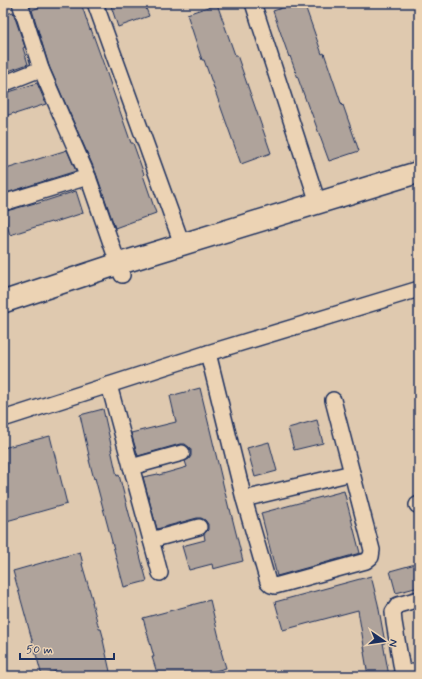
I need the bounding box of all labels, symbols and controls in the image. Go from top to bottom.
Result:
north arrow [364,621,404,661]
scale bar [20,635,114,661]
text: N [385,638,400,648]
text: 50 m [26,642,53,658]

